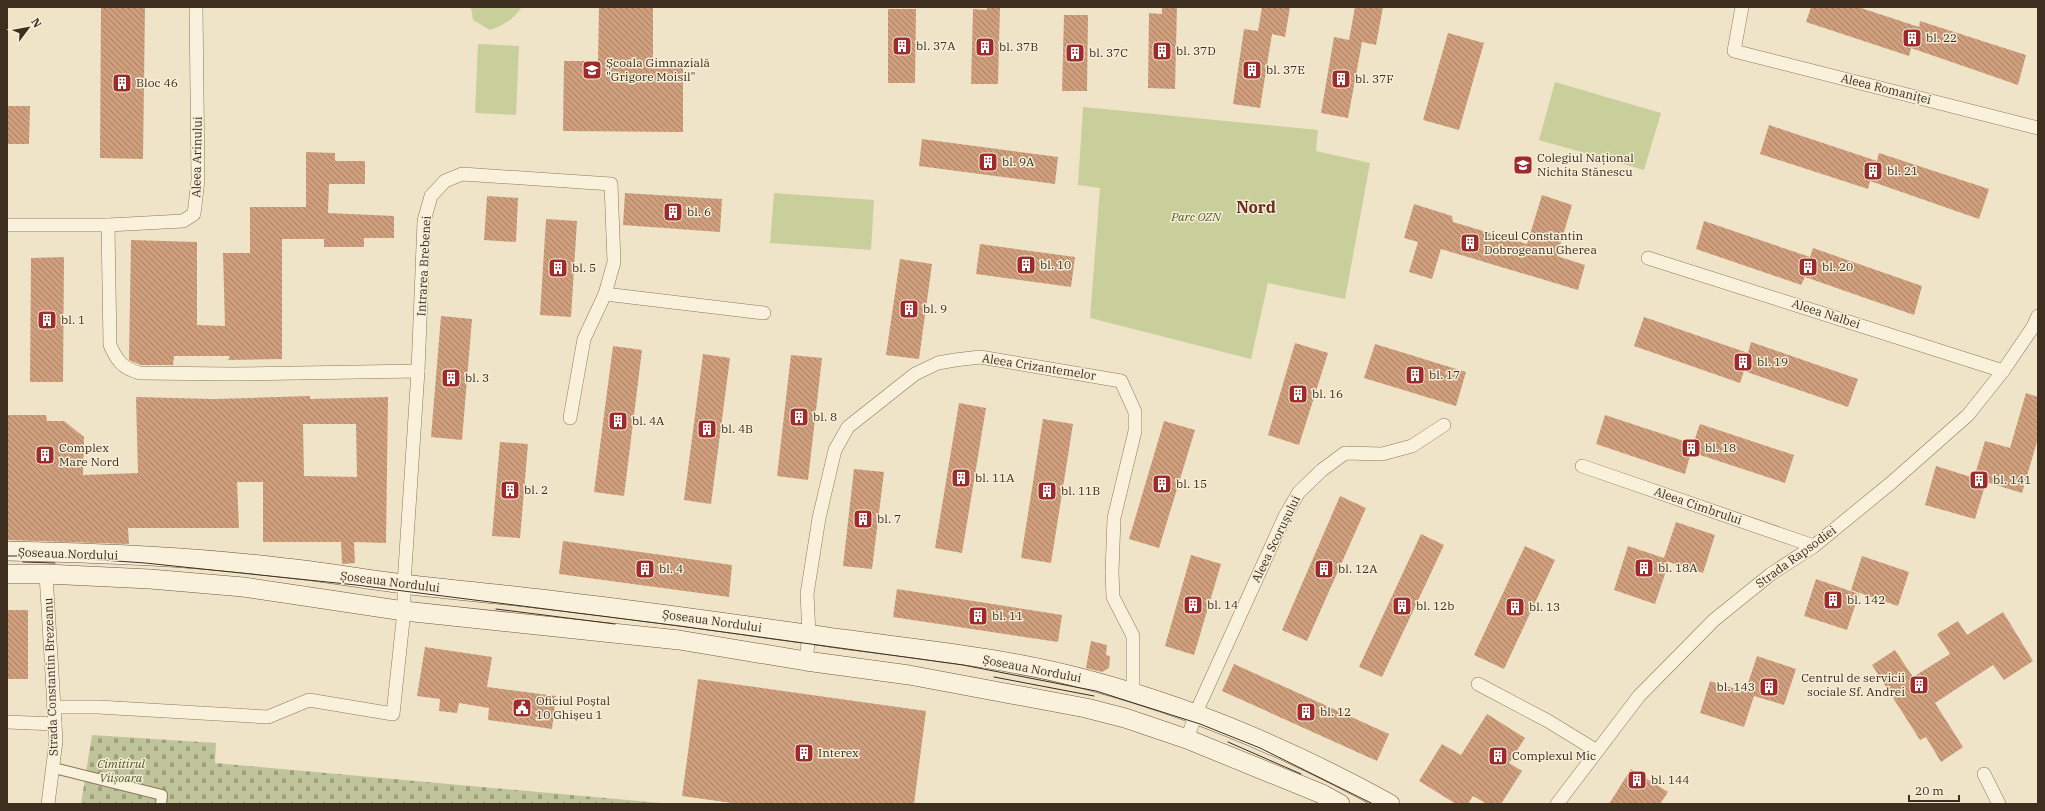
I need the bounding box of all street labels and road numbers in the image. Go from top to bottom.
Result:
street label: Aleea Romaniței [1839,70,1933,108]
street label: Aleea Arinului [188,116,205,198]
street label: Intrarea Brebenei [413,215,434,317]
street label: Aleea Nalbei [1790,295,1862,332]
street label: Aleea Crizantemelor [981,350,1098,383]
street label: Aleea Cimbrului [1652,483,1744,528]
street label: Aleea Scorușului [1248,493,1303,585]
street label: Strada Rapsodiei [1753,522,1839,591]
street label: Șoseaua Nordului [18,544,119,563]
street label: Șoseaua Nordului [339,568,441,595]
street label: Strada Constantin Brezeanu [40,597,61,756]
street label: Șoseaua Nordului [661,606,763,635]
street label: Șoseaua Nordului [981,652,1083,685]

